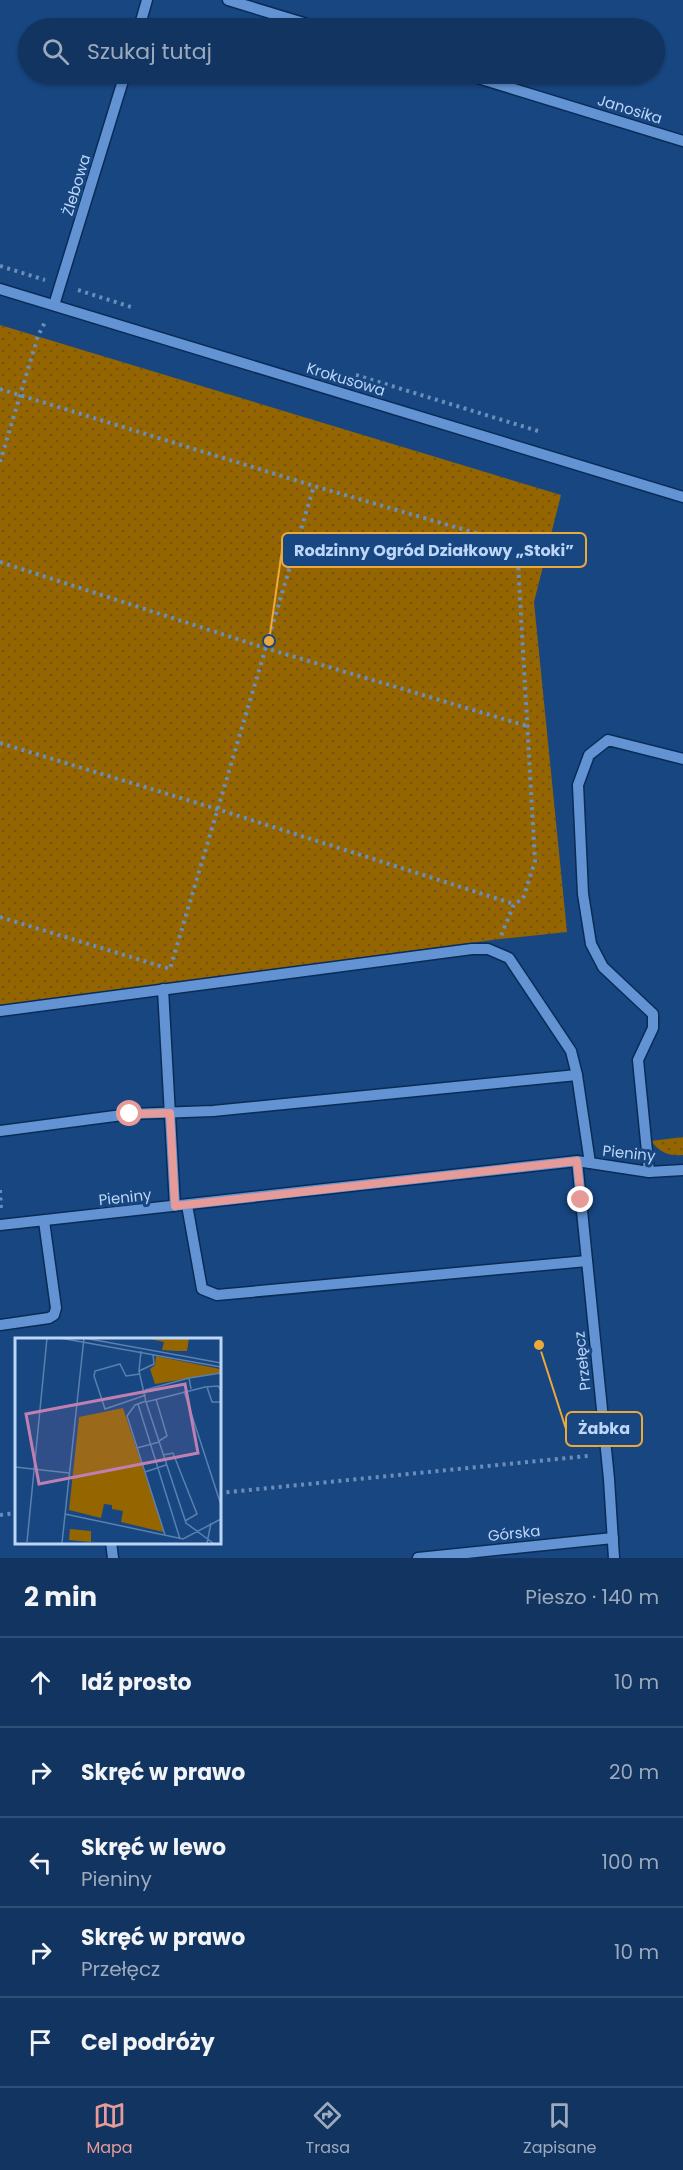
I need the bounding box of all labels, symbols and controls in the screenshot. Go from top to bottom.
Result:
search box [18,18,665,84]
icon: search [39,35,72,68]
text: Szukaj tutaj [87,36,212,67]
street label: Janosika [595,89,665,129]
street label: Żlebowa [57,152,95,218]
street label: Krokusowa [304,357,388,401]
callout: Rodzinny Ogród Działkowy „Stoki” [282,533,586,567]
text: Rodzinny Ogród Działkowy „Stoki” [294,539,574,562]
route start [116,1100,142,1126]
street label: Pieniny [602,1140,657,1166]
street label: Pieniny [98,1184,153,1210]
route end [567,1186,593,1212]
street label: Przełęcz [568,1330,596,1392]
inset map [15,1338,220,1543]
callout: Żabka [566,1412,642,1446]
text: Żabka [578,1417,630,1440]
street label: Górska [487,1520,541,1546]
text: 2 min [24,1579,97,1615]
text: Pieszo · 140 m [525,1583,659,1611]
icon: ahead [24,1666,57,1699]
text: Idź prosto [81,1667,192,1698]
text: 10 m [614,1668,659,1696]
icon: right [24,1756,57,1789]
text: Skręć w prawo [81,1757,245,1788]
text: 20 m [609,1758,659,1786]
text: Skręć w lewo [81,1832,226,1863]
icon: left [24,1846,57,1879]
text: 100 m [602,1848,659,1876]
text: Pieniny [81,1865,152,1893]
text: Skręć w prawo [81,1922,245,1953]
icon: right [24,1936,57,1969]
text: 10 m [614,1938,659,1966]
text: Przełęcz [81,1955,160,1983]
icon: arrive [24,2026,57,2059]
text: Cel podróży [81,2027,215,2058]
tab: Mapa [86,2099,133,2160]
tab: Trasa [306,2099,350,2160]
tab: Zapisane [523,2099,597,2160]

